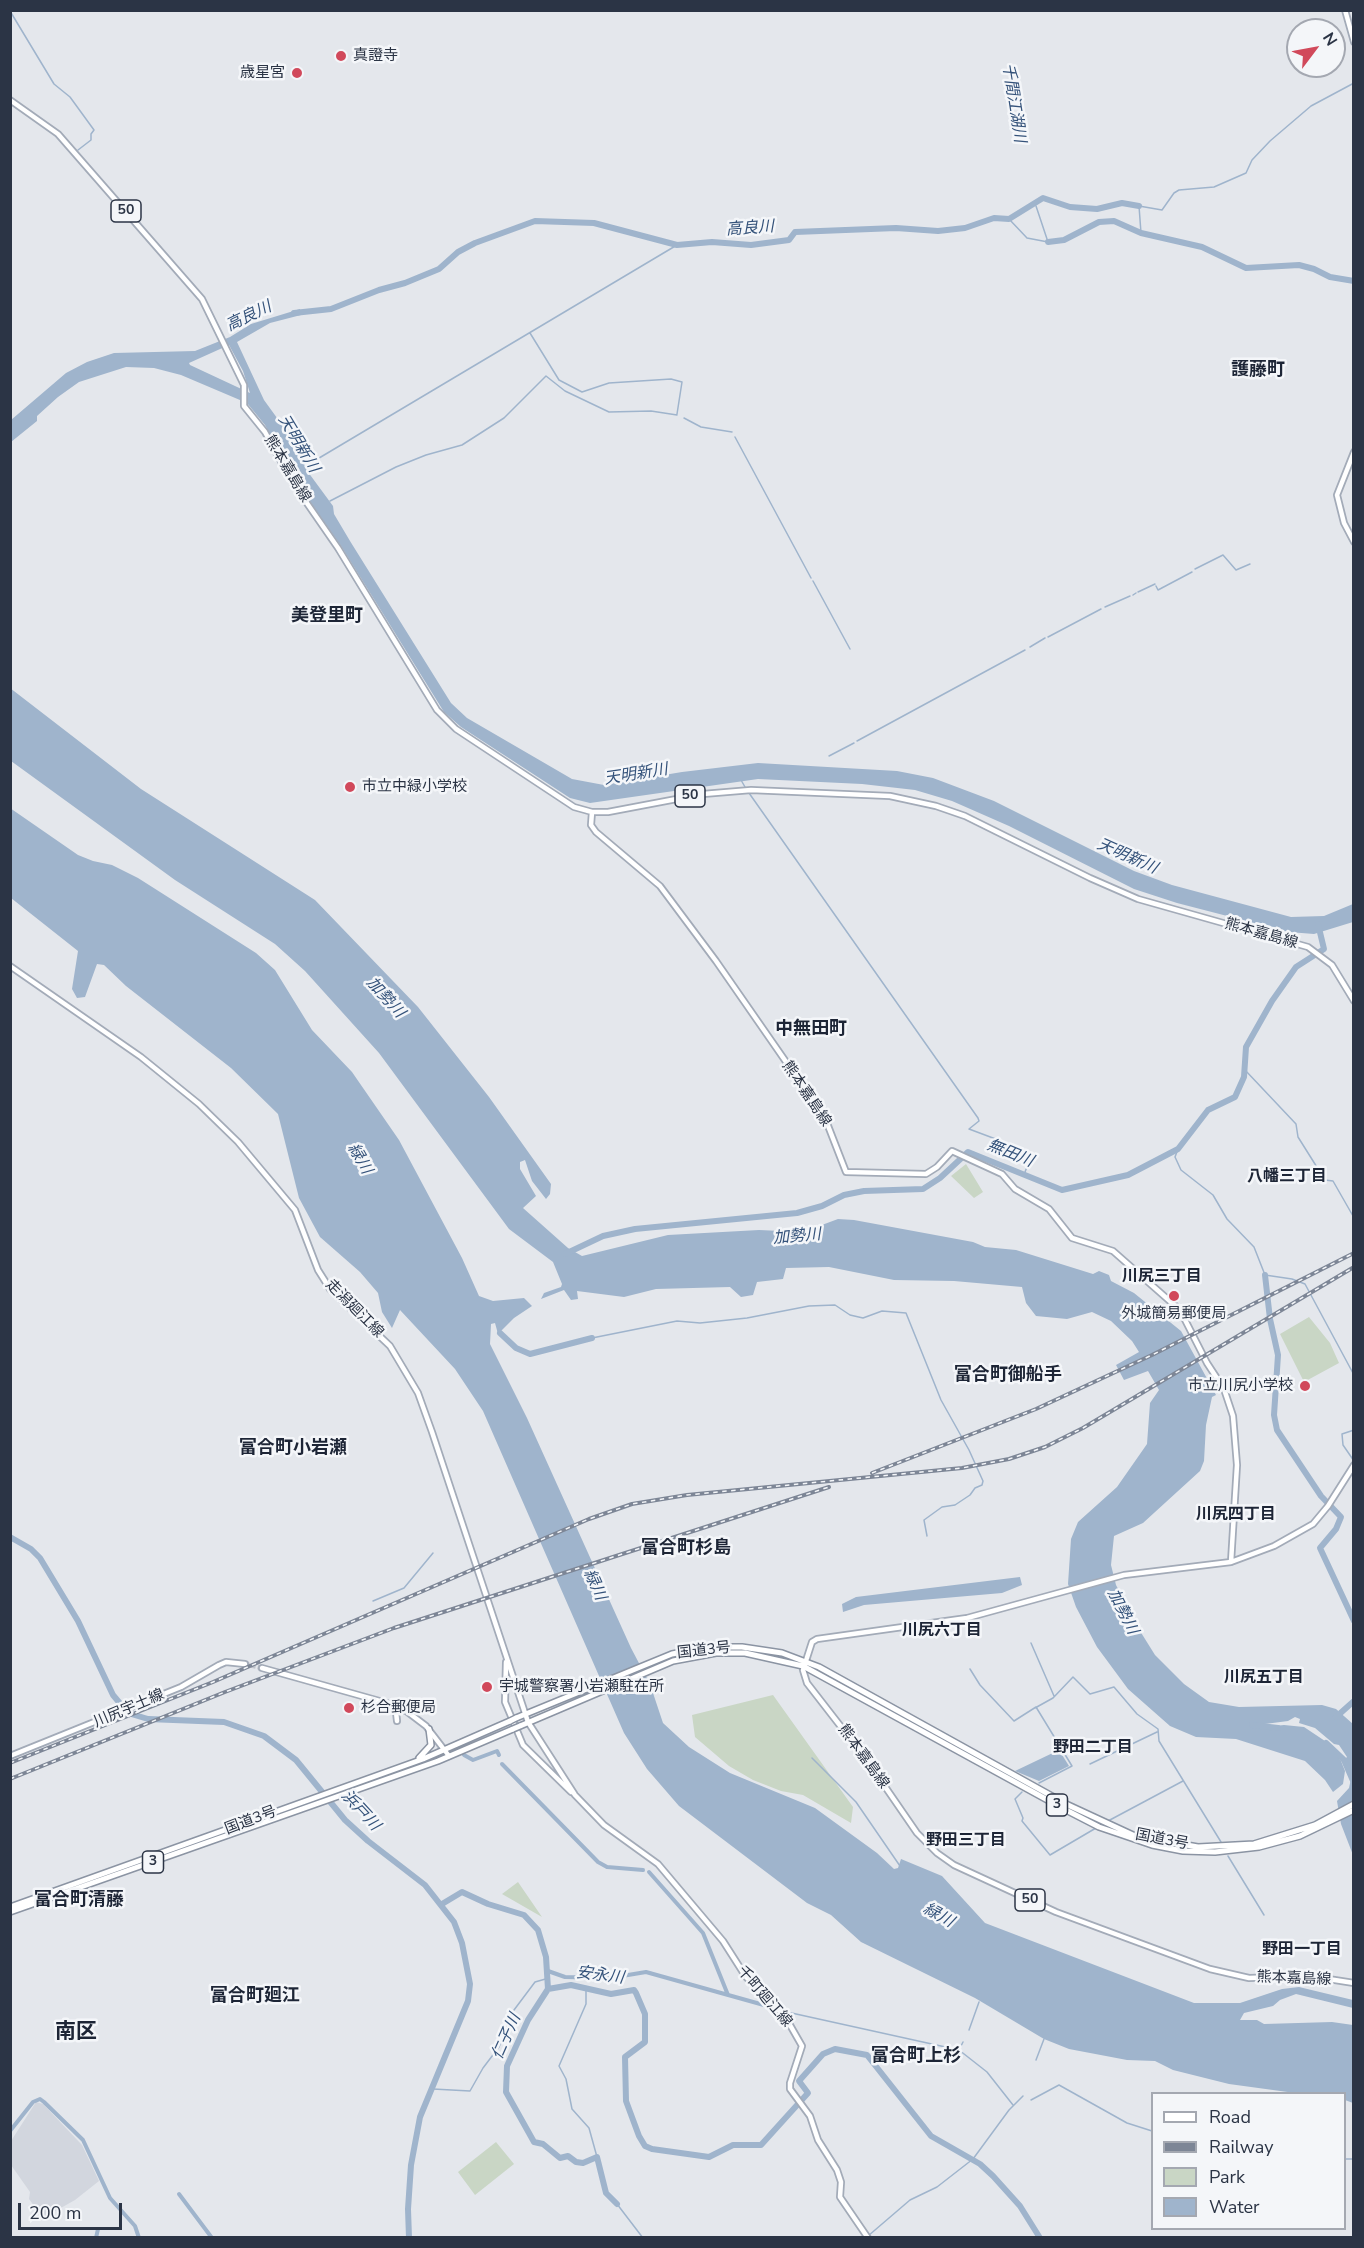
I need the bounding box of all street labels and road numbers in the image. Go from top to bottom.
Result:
road number: 50 [111,200,141,222]
street label: 熊本嘉島線 [260,432,314,506]
road number: 50 [675,785,705,807]
street label: 熊本嘉島線 [1222,915,1300,953]
street label: 熊本嘉島線 [778,1058,834,1130]
street label: 走潟廻江線 [321,1276,387,1342]
street label: 国道3号 [676,1639,732,1663]
street label: 川尻宇土線 [91,1686,167,1732]
street label: 熊本嘉島線 [834,1721,892,1793]
road number: 3 [1046,1794,1068,1816]
street label: 国道3号 [223,1803,279,1839]
street label: 国道3号 [1134,1826,1190,1854]
road number: 3 [142,1851,164,1873]
road number: 50 [1015,1889,1045,1911]
street label: 千町廻江線 [733,1963,795,2031]
street label: 熊本嘉島線 [1256,1969,1332,1989]

